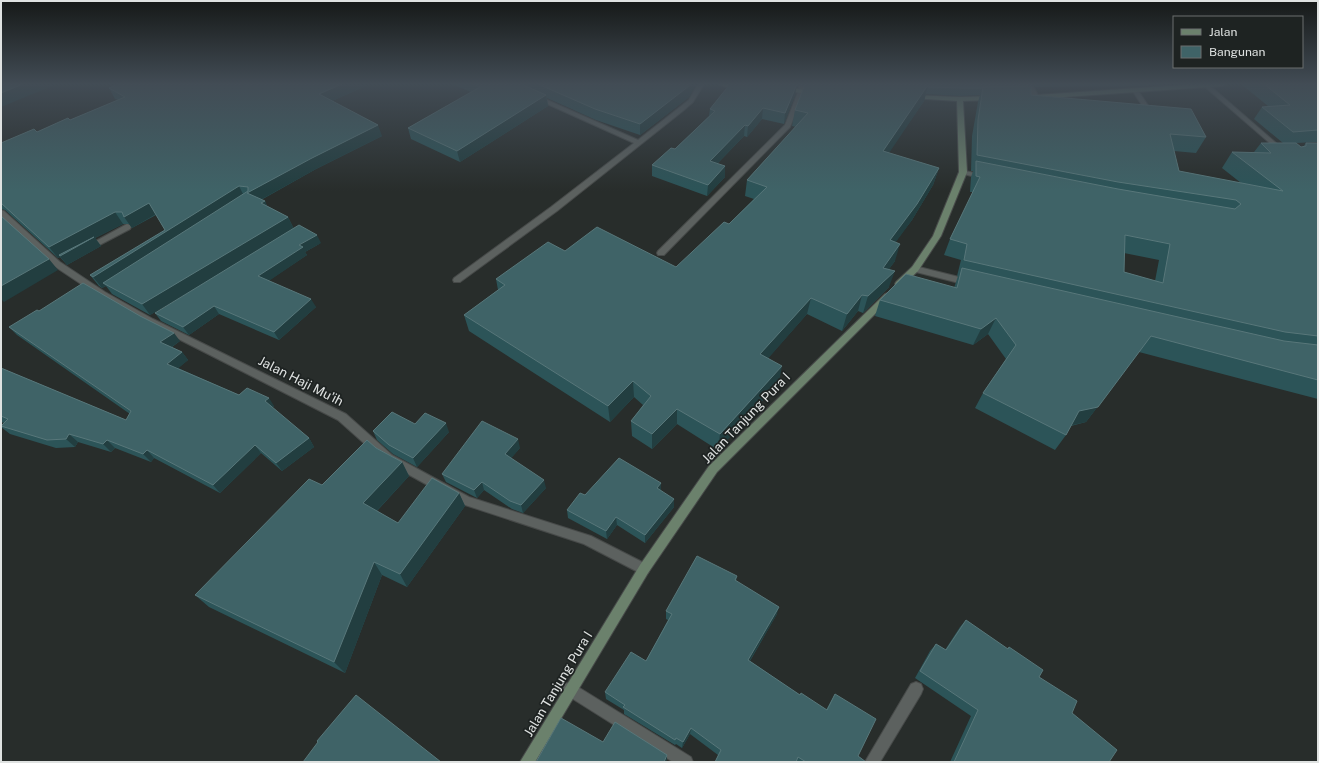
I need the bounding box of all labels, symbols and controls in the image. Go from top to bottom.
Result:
legend [1173,16,1303,68]
text: Jalan [1209,25,1238,39]
text: Bangunan [1209,45,1265,59]
street label: Jalan Haji Mu'ih [256,353,346,409]
street label: Jalan Tanjung Pura I [699,370,793,466]
street label: Jalan Tanjung Pura I [521,629,595,739]

